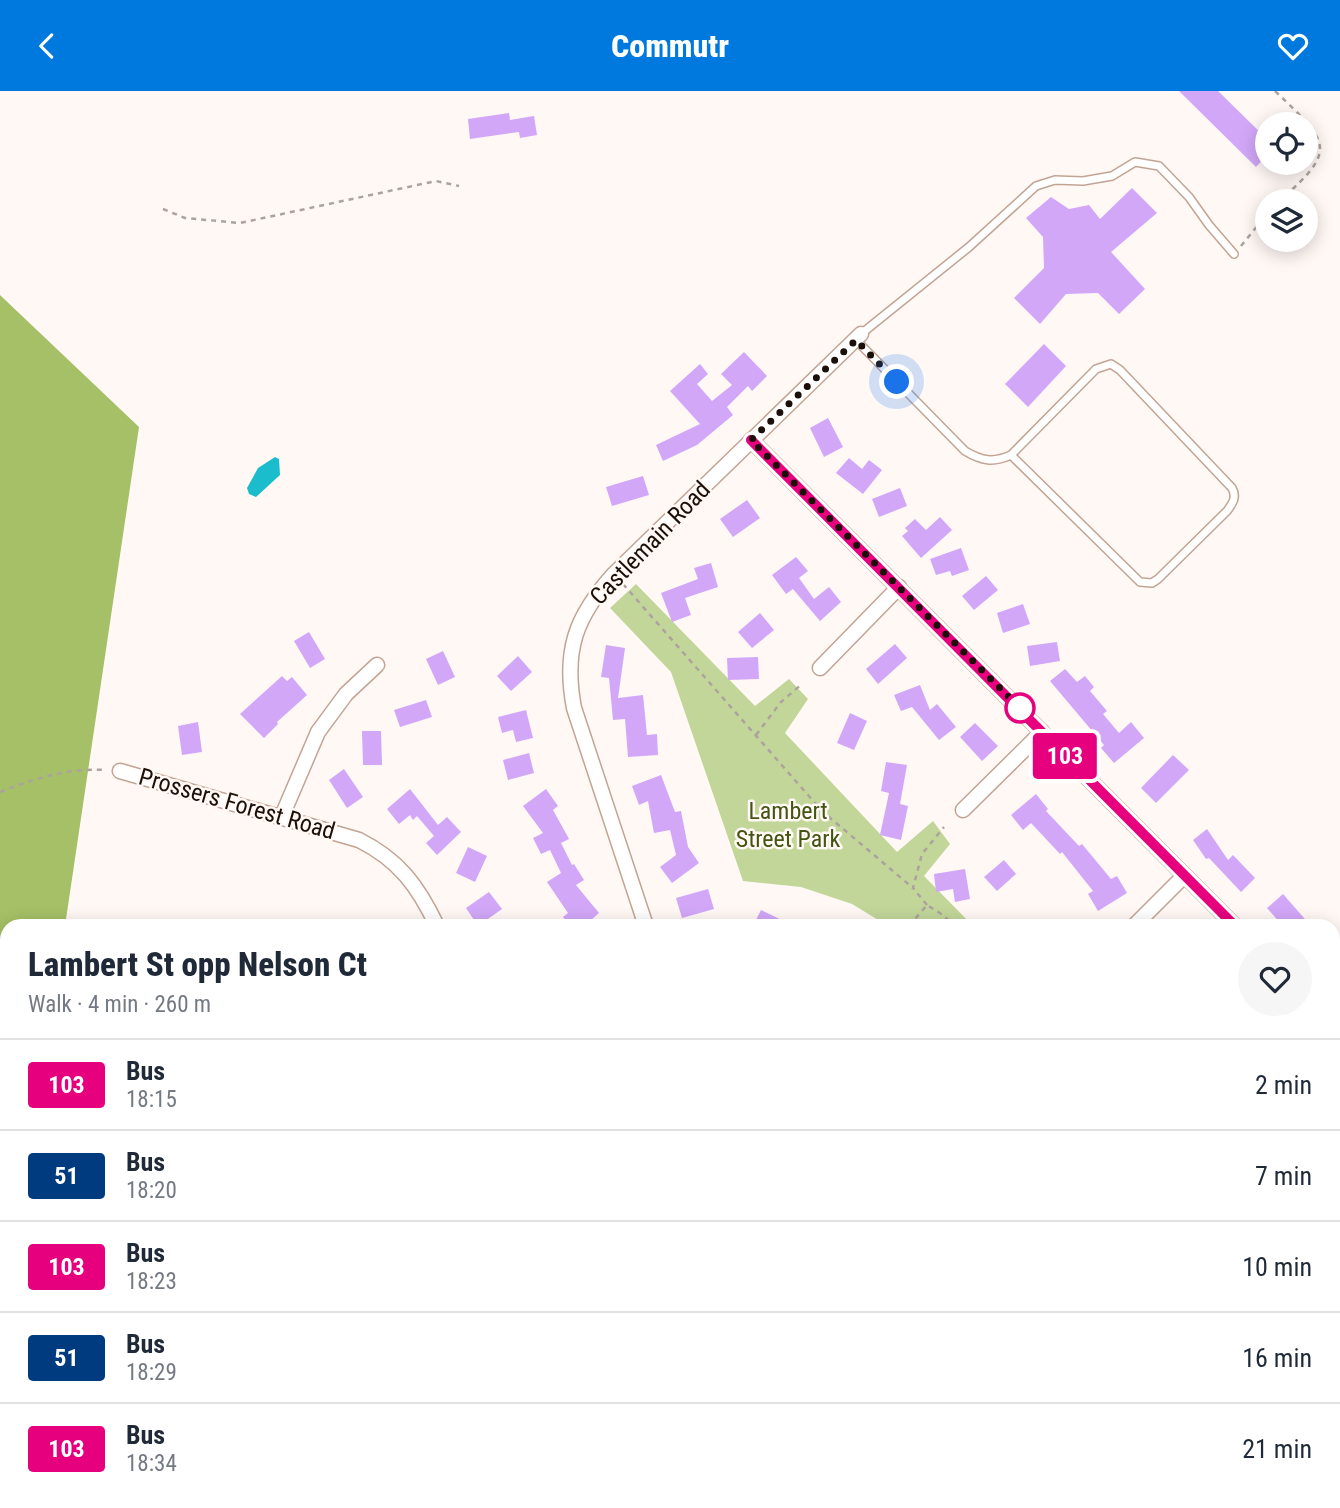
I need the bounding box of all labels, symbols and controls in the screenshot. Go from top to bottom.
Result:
icon: back [28,27,66,65]
text: Commutr [611,27,729,65]
icon: heart [1274,27,1312,65]
map controls [1255,112,1318,252]
button: locate [1255,112,1318,175]
button: layers [1255,189,1318,252]
your location [879,364,914,399]
street label: Castlemain Road [584,476,716,610]
unlabelled marker [1005,693,1035,723]
line badge: 103 [1025,733,1105,779]
text: 103 [1047,742,1083,770]
street label: Prossers Forest Road [136,763,338,845]
park label: Lambert Street Park [736,797,840,853]
button: heart [1238,942,1312,1016]
text: Lambert St opp Nelson Ct [28,945,367,984]
text: Walk · 4 min · 260 m [28,991,211,1018]
text: Bus [126,1056,165,1086]
text: 2 min [1255,1070,1312,1100]
text: 103 [48,1071,85,1099]
text: 18:15 [126,1086,177,1113]
text: Bus [126,1147,165,1177]
text: 7 min [1255,1161,1312,1191]
text: 51 [54,1162,79,1190]
text: 18:20 [126,1177,177,1204]
text: Bus [126,1238,165,1268]
text: 10 min [1242,1252,1312,1282]
text: 103 [48,1253,85,1281]
text: 18:23 [126,1268,177,1295]
text: Bus [126,1329,165,1359]
text: 16 min [1242,1343,1312,1373]
text: 51 [54,1344,79,1372]
text: 18:29 [126,1359,177,1386]
text: Bus [126,1420,165,1450]
text: 21 min [1242,1434,1312,1464]
text: 103 [48,1435,85,1463]
text: 18:34 [126,1450,177,1477]

